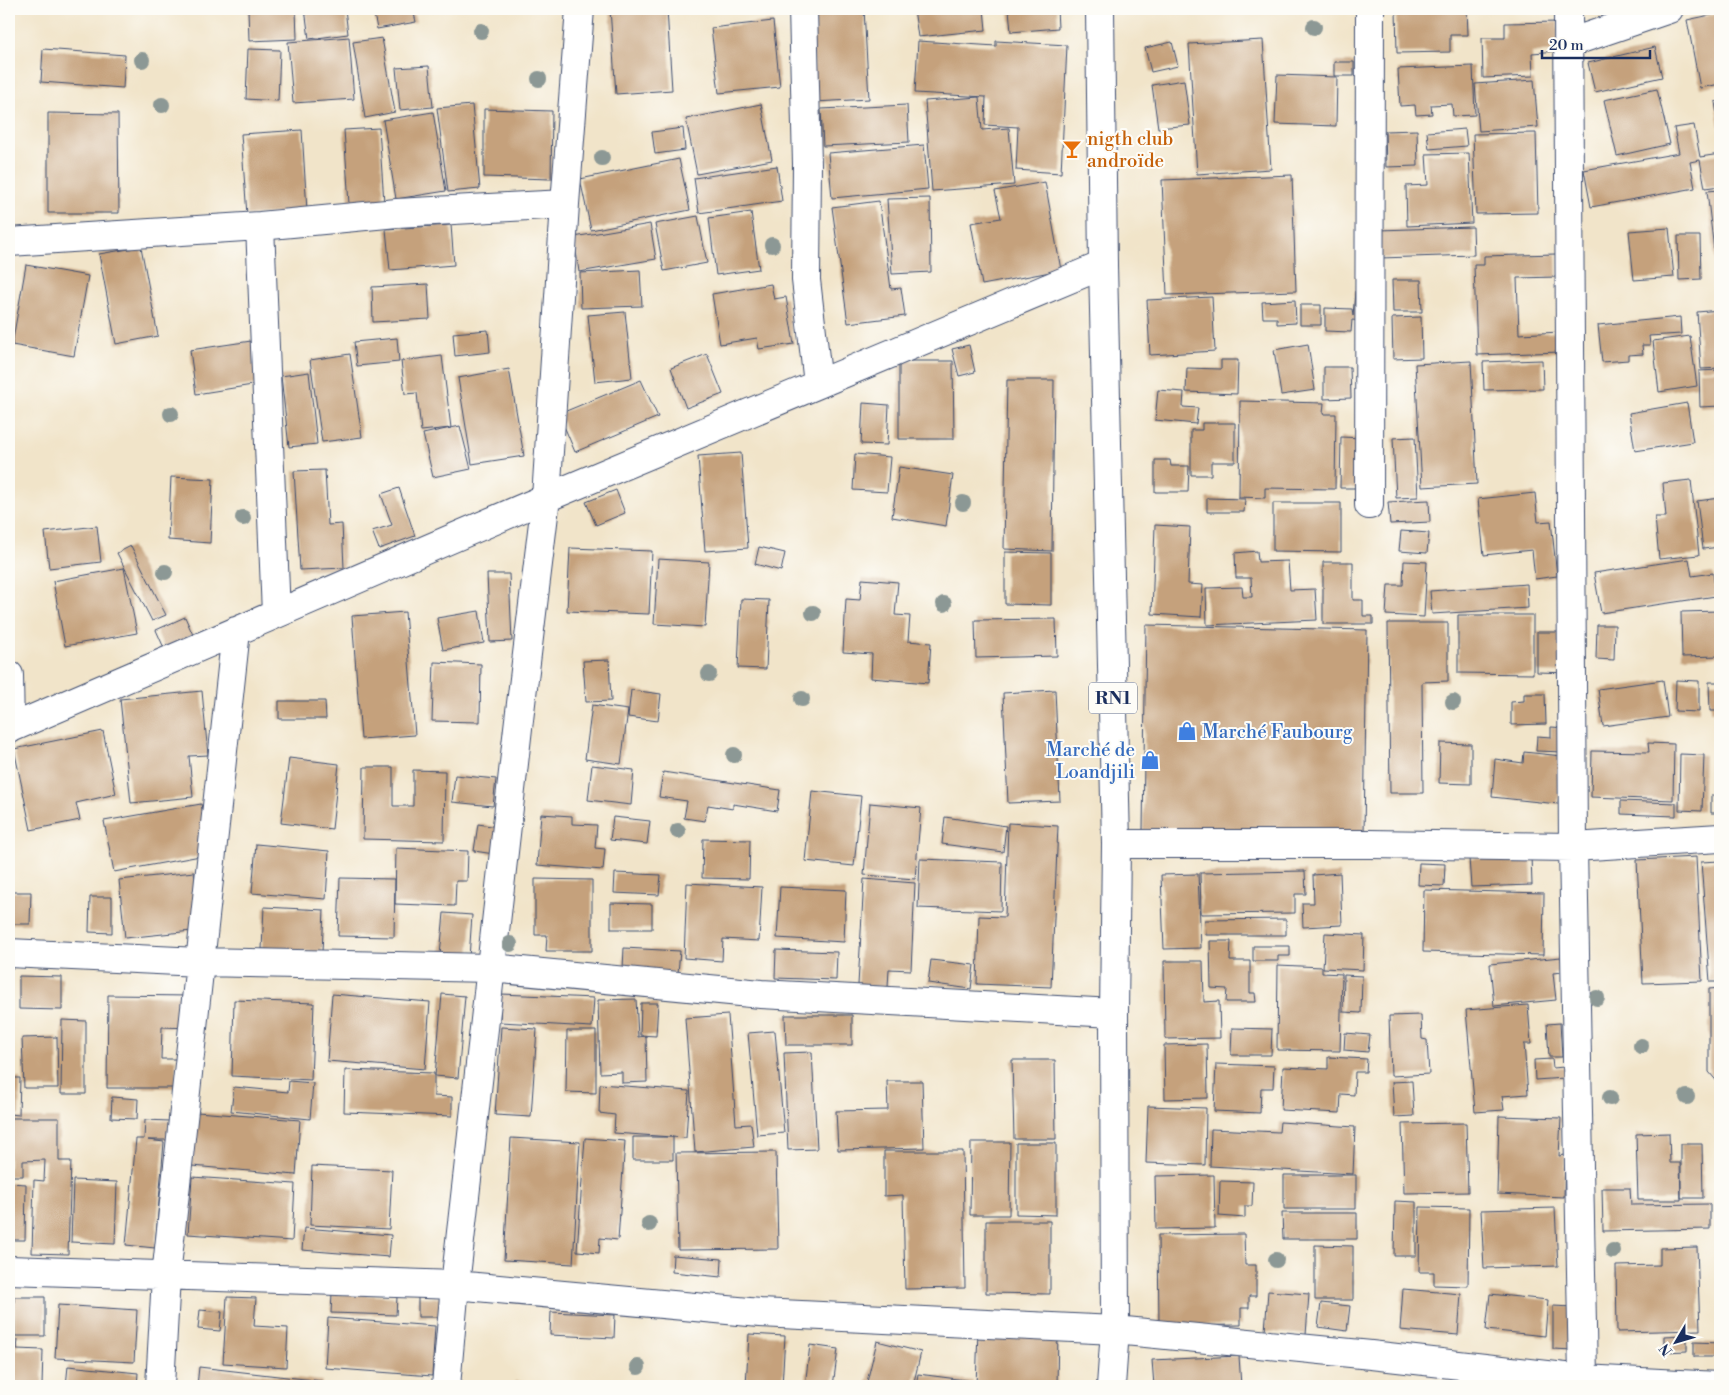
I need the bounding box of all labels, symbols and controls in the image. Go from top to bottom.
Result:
scale bar [1542,28,1649,60]
text: 20 m [1549,36,1584,55]
place label: nigth club androïde [1087,127,1173,173]
bar icon: nigth club androïde [1061,138,1083,160]
road number: RN1 [1089,682,1137,714]
shop icon: Marché Faubourg [1176,720,1198,742]
place label: Marché Faubourg [1202,720,1353,744]
place label: Marché de Loandjili [1046,738,1135,784]
shop icon: Marché de Loandjili [1139,749,1161,771]
north arrow [1652,1318,1702,1368]
text: N [1656,1339,1677,1359]

